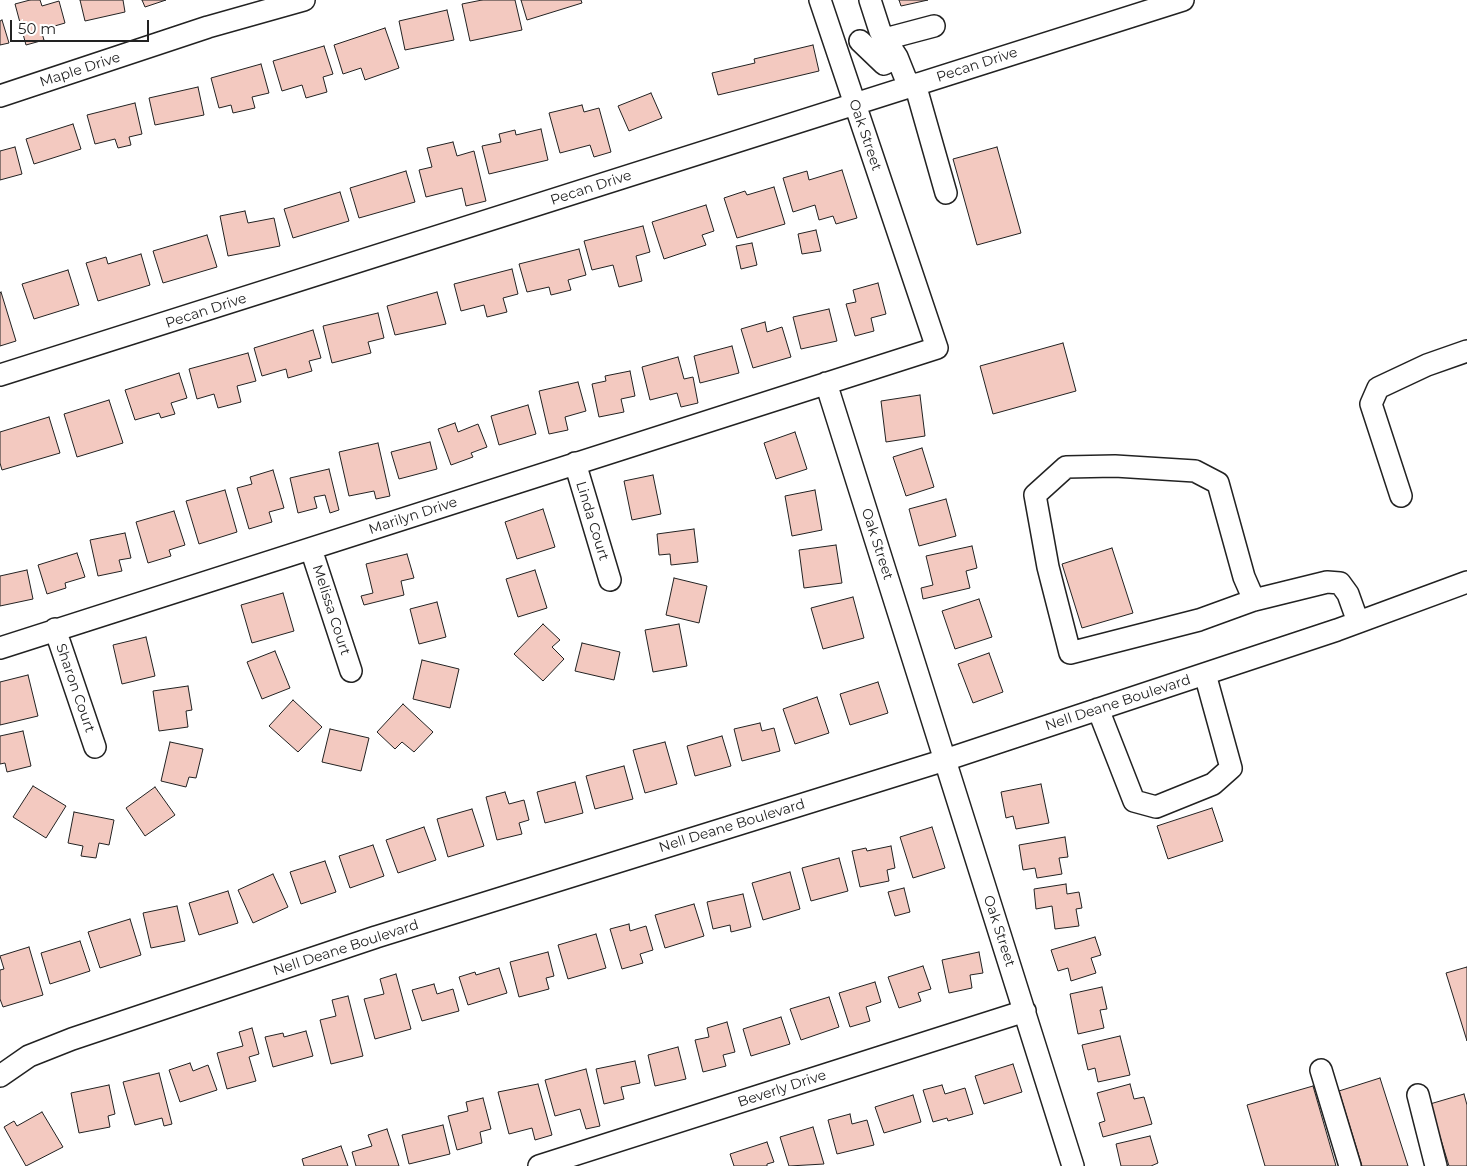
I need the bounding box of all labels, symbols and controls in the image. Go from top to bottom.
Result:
scale bar [12,10,151,42]
text: 50 m [18,19,56,38]
street label: Pecan Drive [934,44,1020,86]
street label: Maple Drive [38,49,122,91]
street label: Oak Street [845,97,885,173]
street label: Pecan Drive [548,167,634,209]
street label: Pecan Drive [163,290,249,332]
street label: Linda Court [572,479,612,563]
street label: Marilyn Drive [367,494,459,538]
street label: Oak Street [858,506,896,582]
street label: Melissa Court [308,563,354,657]
street label: Sharon Court [52,641,98,735]
street label: Nell Deane Boulevard [1043,672,1193,734]
street label: Nell Deane Boulevard [657,796,807,856]
street label: Oak Street [980,893,1018,969]
street label: Nell Deane Boulevard [271,917,421,979]
street label: Beverly Drive [736,1067,828,1111]

